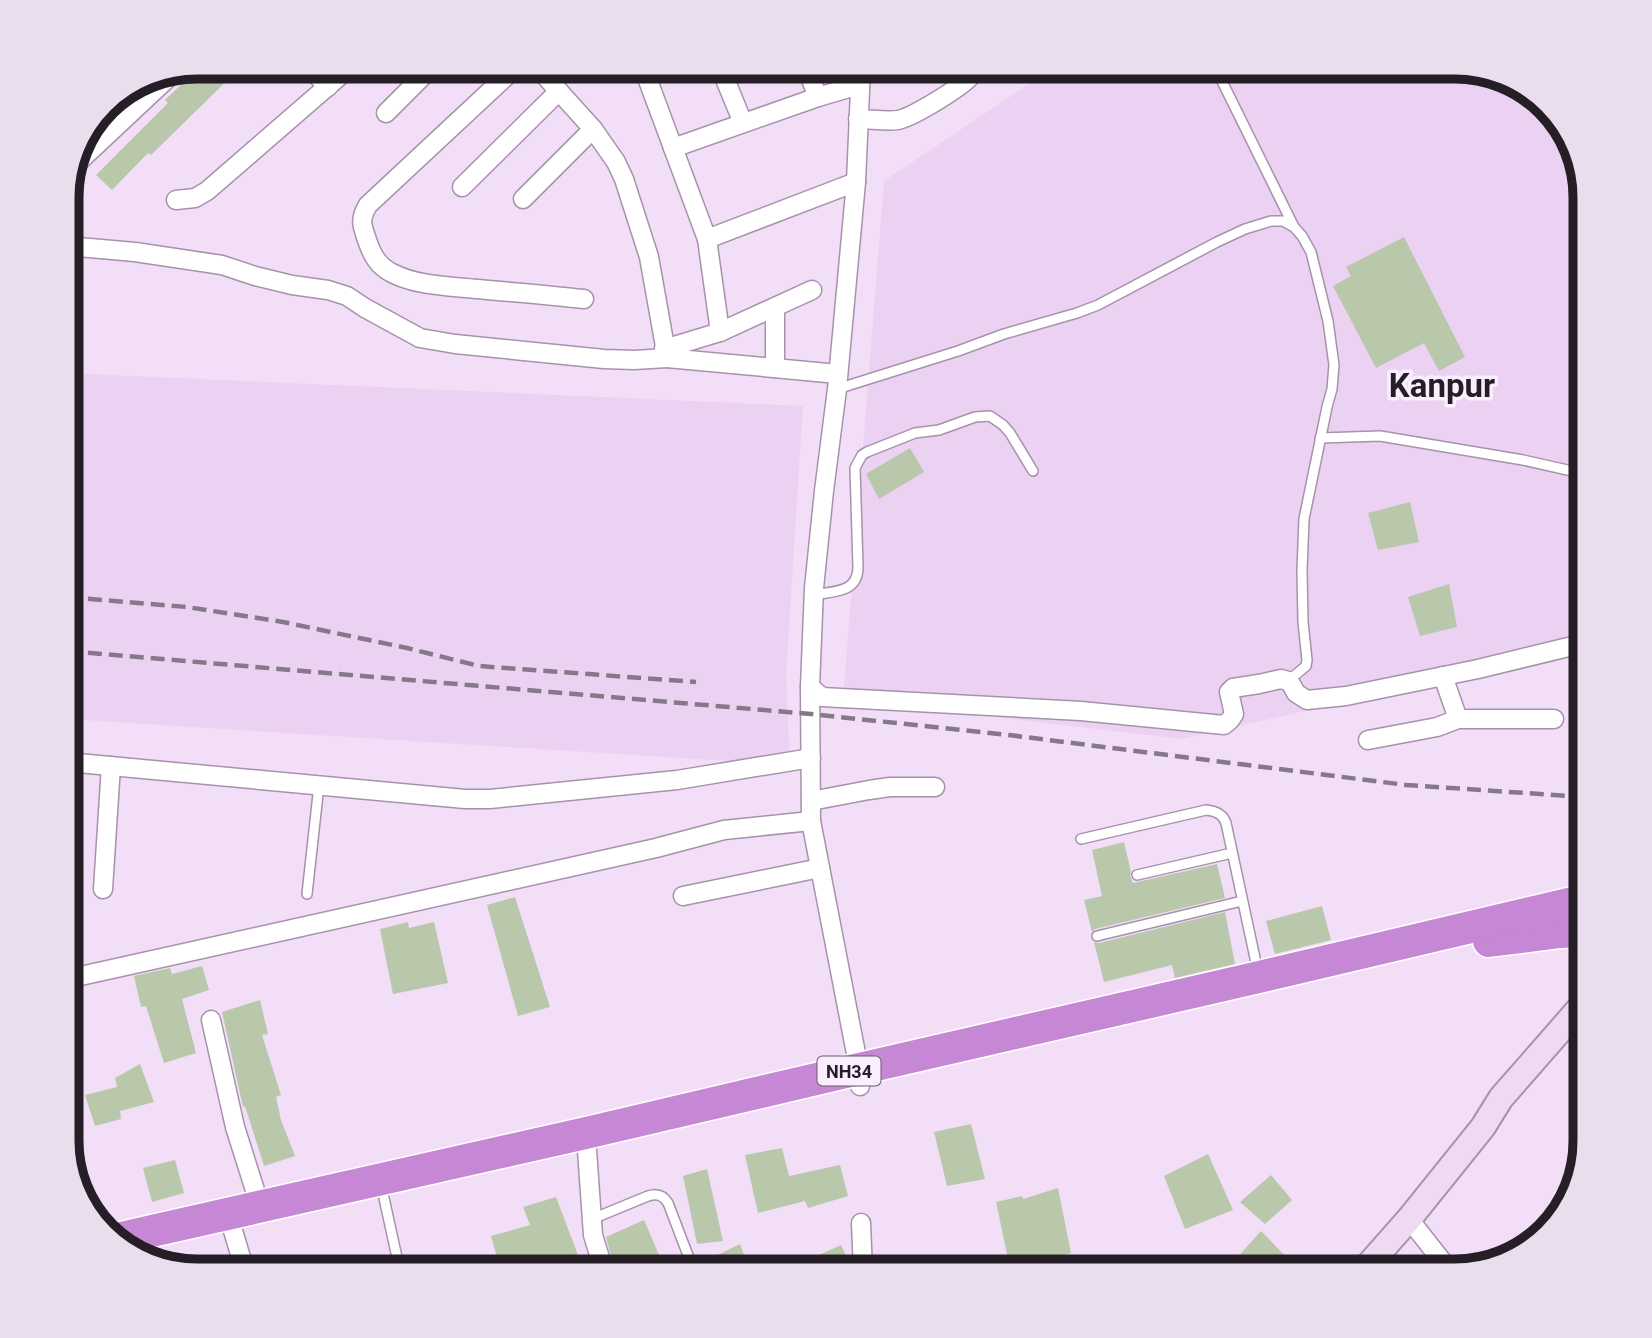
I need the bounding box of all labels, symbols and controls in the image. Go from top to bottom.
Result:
district label: Kanpur [1389,366,1495,405]
road number: NH34 [818,1056,880,1086]

